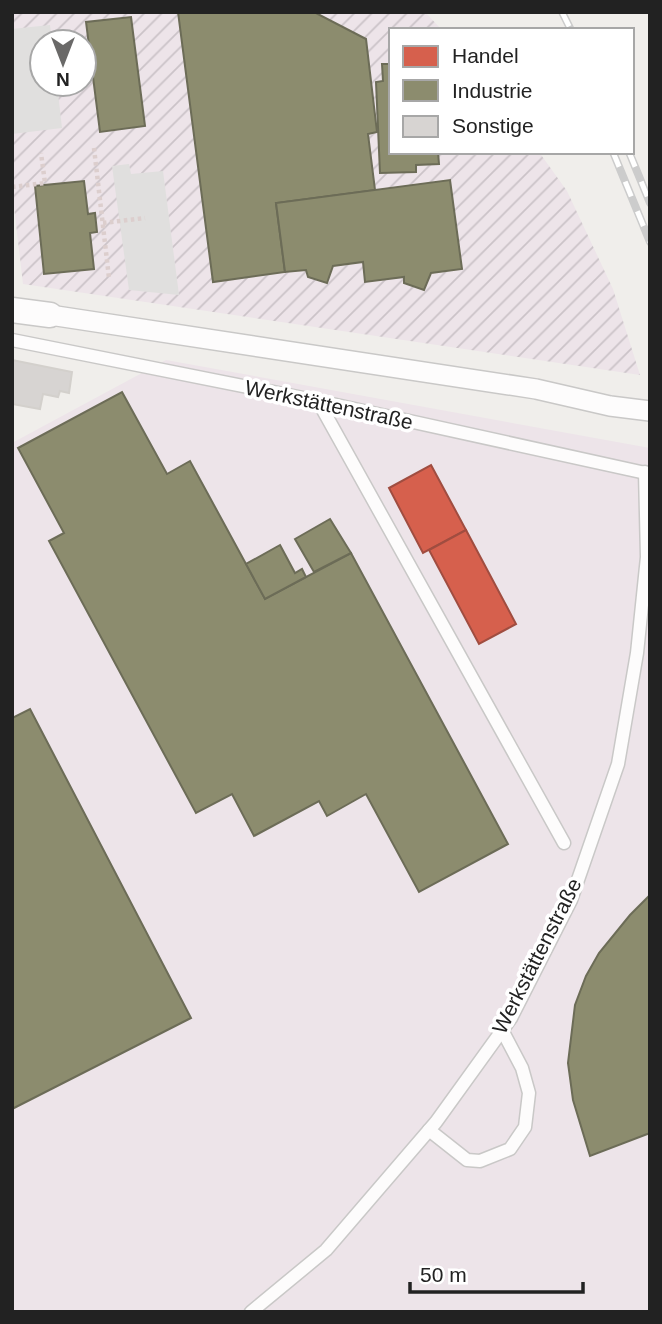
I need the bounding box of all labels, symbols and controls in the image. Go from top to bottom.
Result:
north arrow [28,28,98,98]
legend [389,28,634,154]
text: Handel [452,44,519,67]
text: N [56,69,70,90]
text: Industrie [452,79,533,102]
text: Sonstige [452,114,534,137]
street label: Werkstättenstraße [243,375,415,434]
street label: Werkstättenstraße [487,874,586,1037]
scale bar [410,1250,583,1294]
text: 50 m [420,1263,467,1286]

